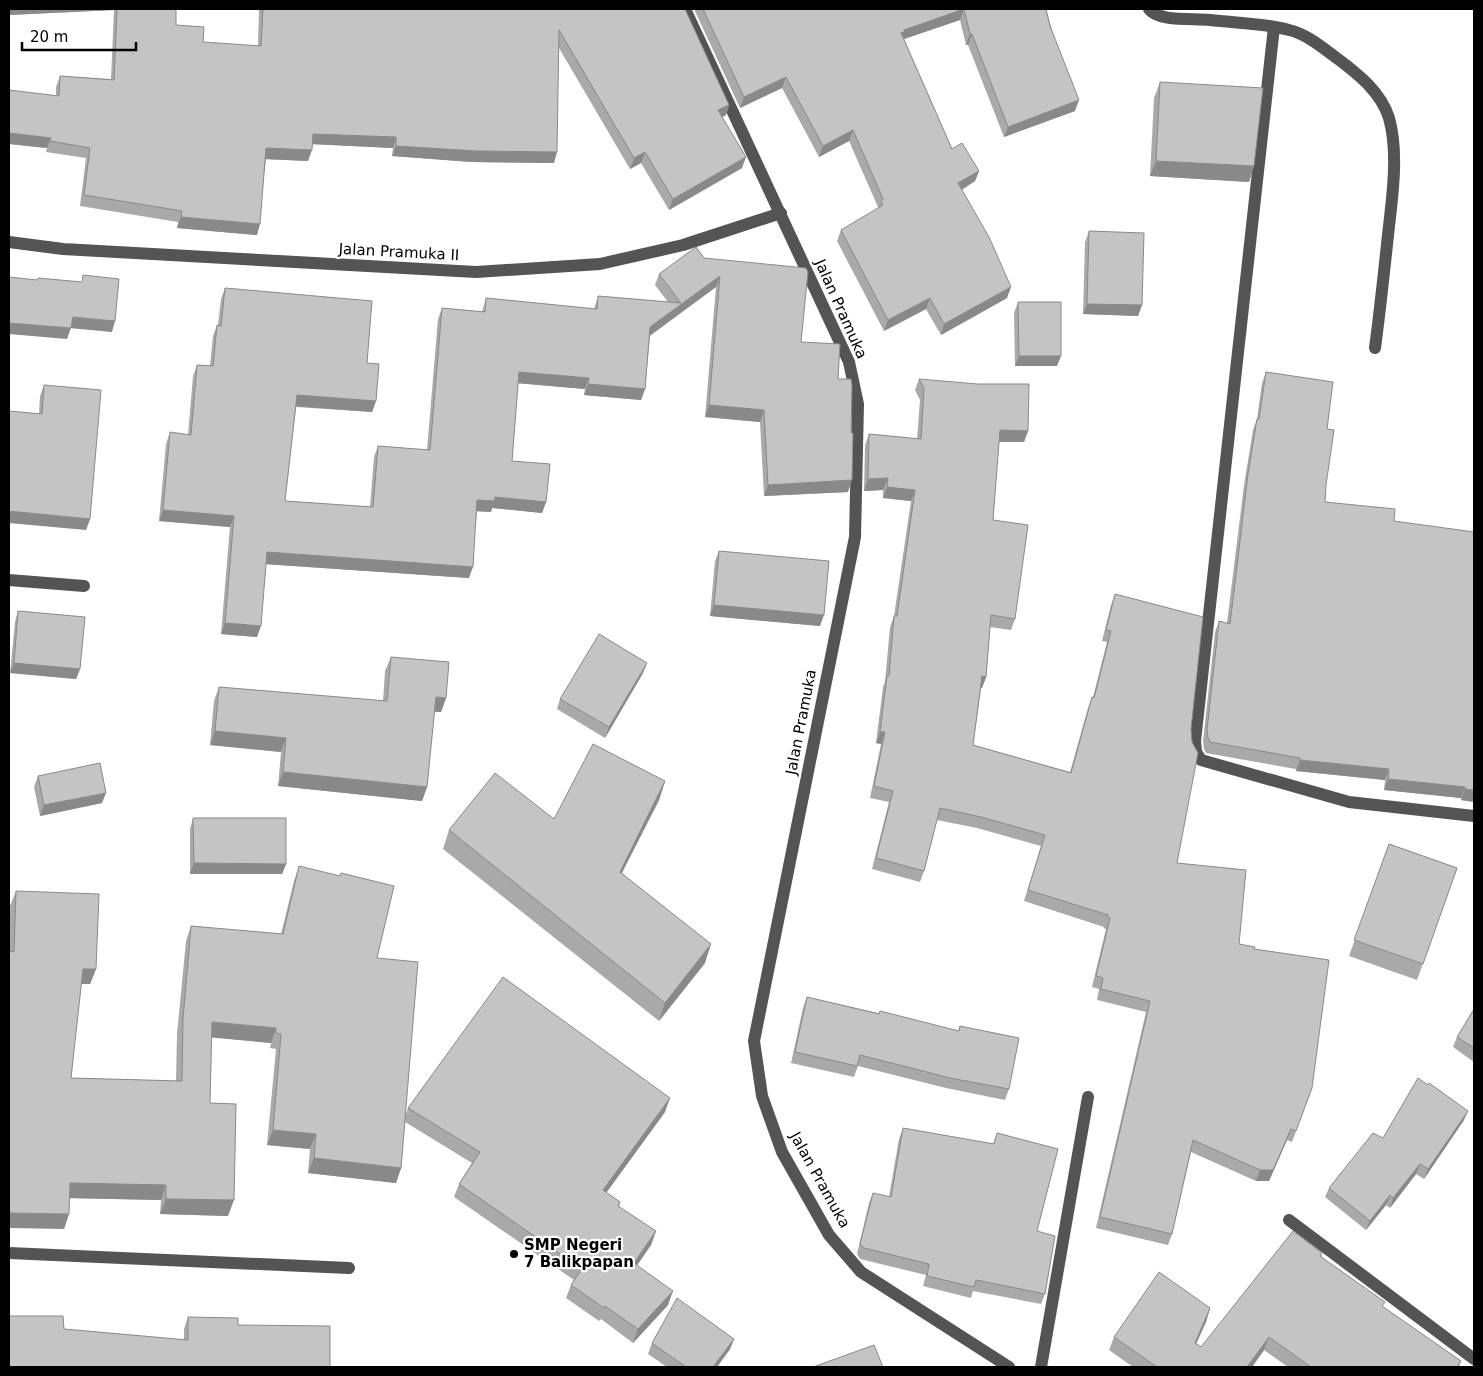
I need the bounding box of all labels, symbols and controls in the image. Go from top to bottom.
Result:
scale bar [22,20,136,52]
text: 20 m [30,28,68,46]
street label: Jalan Pramuka II [337,240,460,264]
street label: Jalan Pramuka [811,255,871,362]
street label: Jalan Pramuka [782,668,820,777]
street label: Jalan Pramuka [786,1128,854,1231]
place label: SMP Negeri 7 Balikpapan [524,1236,634,1271]
marker: SMP Negeri 7 Balikpapan [508,1248,520,1260]

